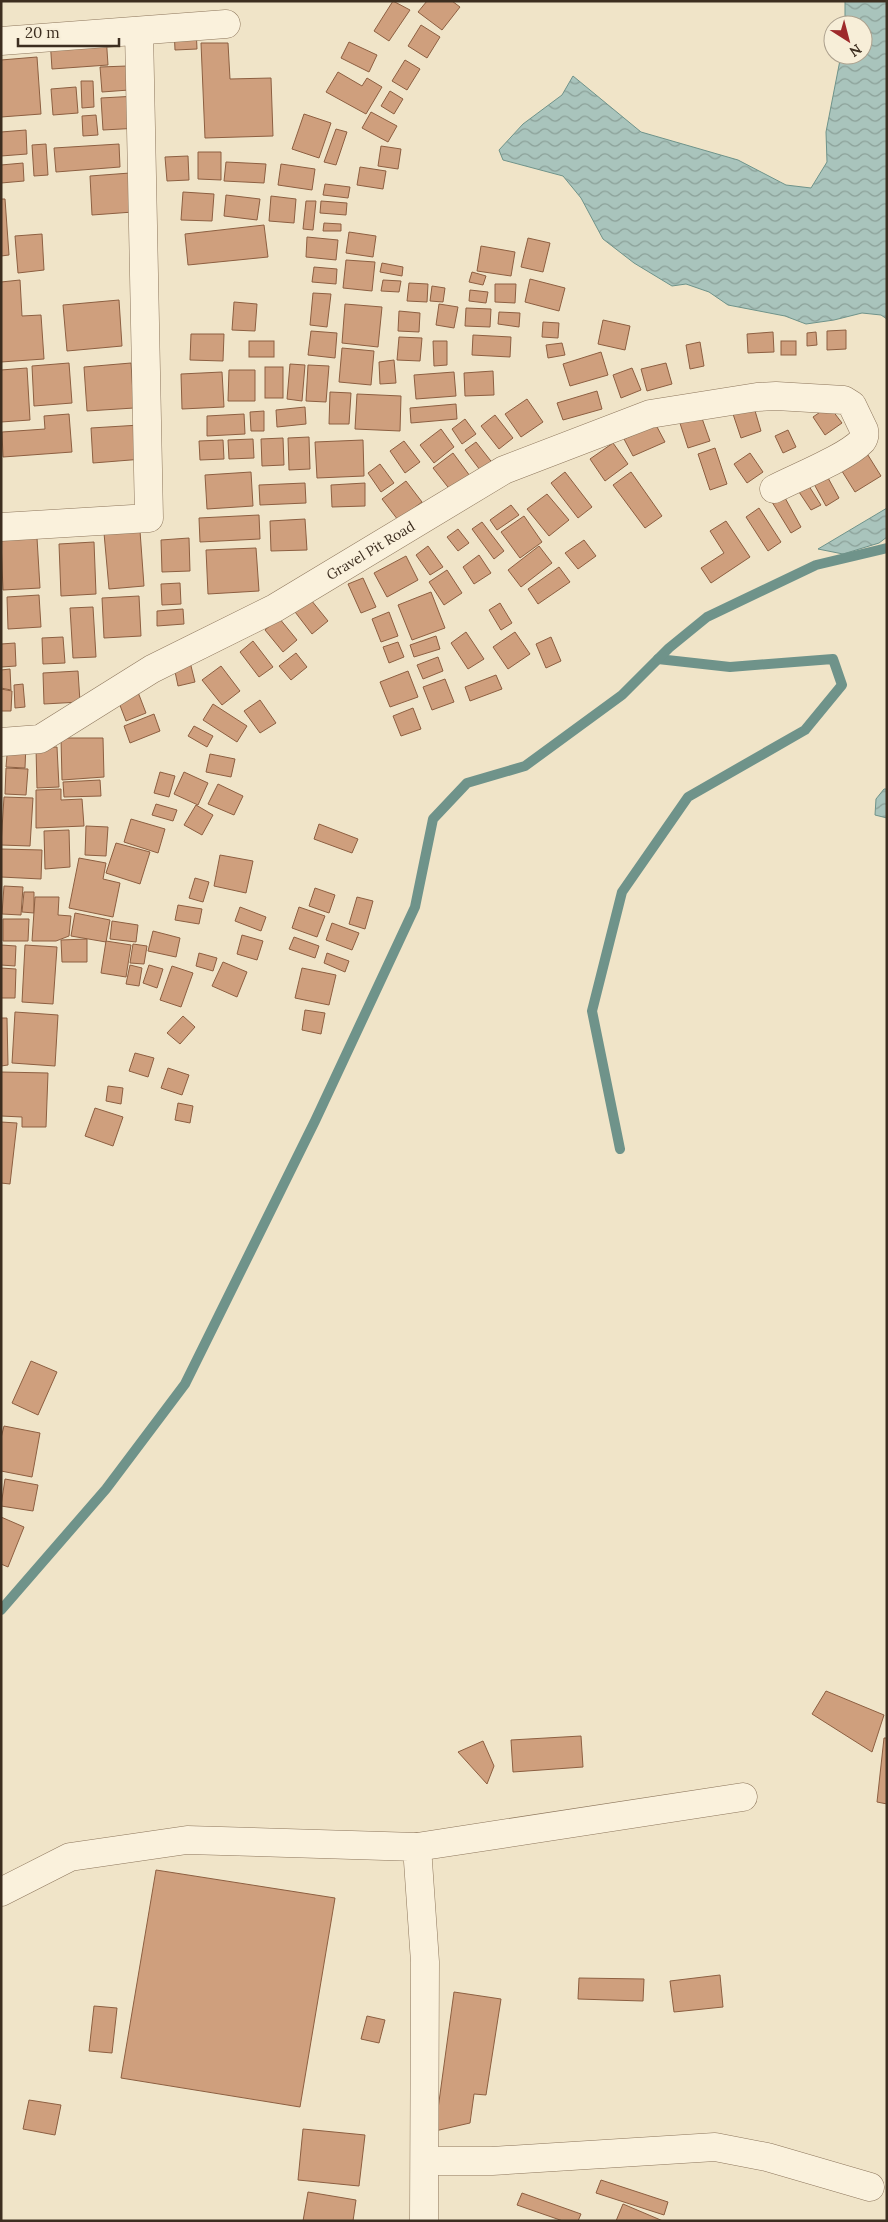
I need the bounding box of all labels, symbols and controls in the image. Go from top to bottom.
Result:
scale bar [18,15,119,47]
north arrow [823,15,873,65]
text: 20 m [25,23,60,42]
text: N [846,40,865,61]
street label: Gravel Pit Road [323,517,418,584]

